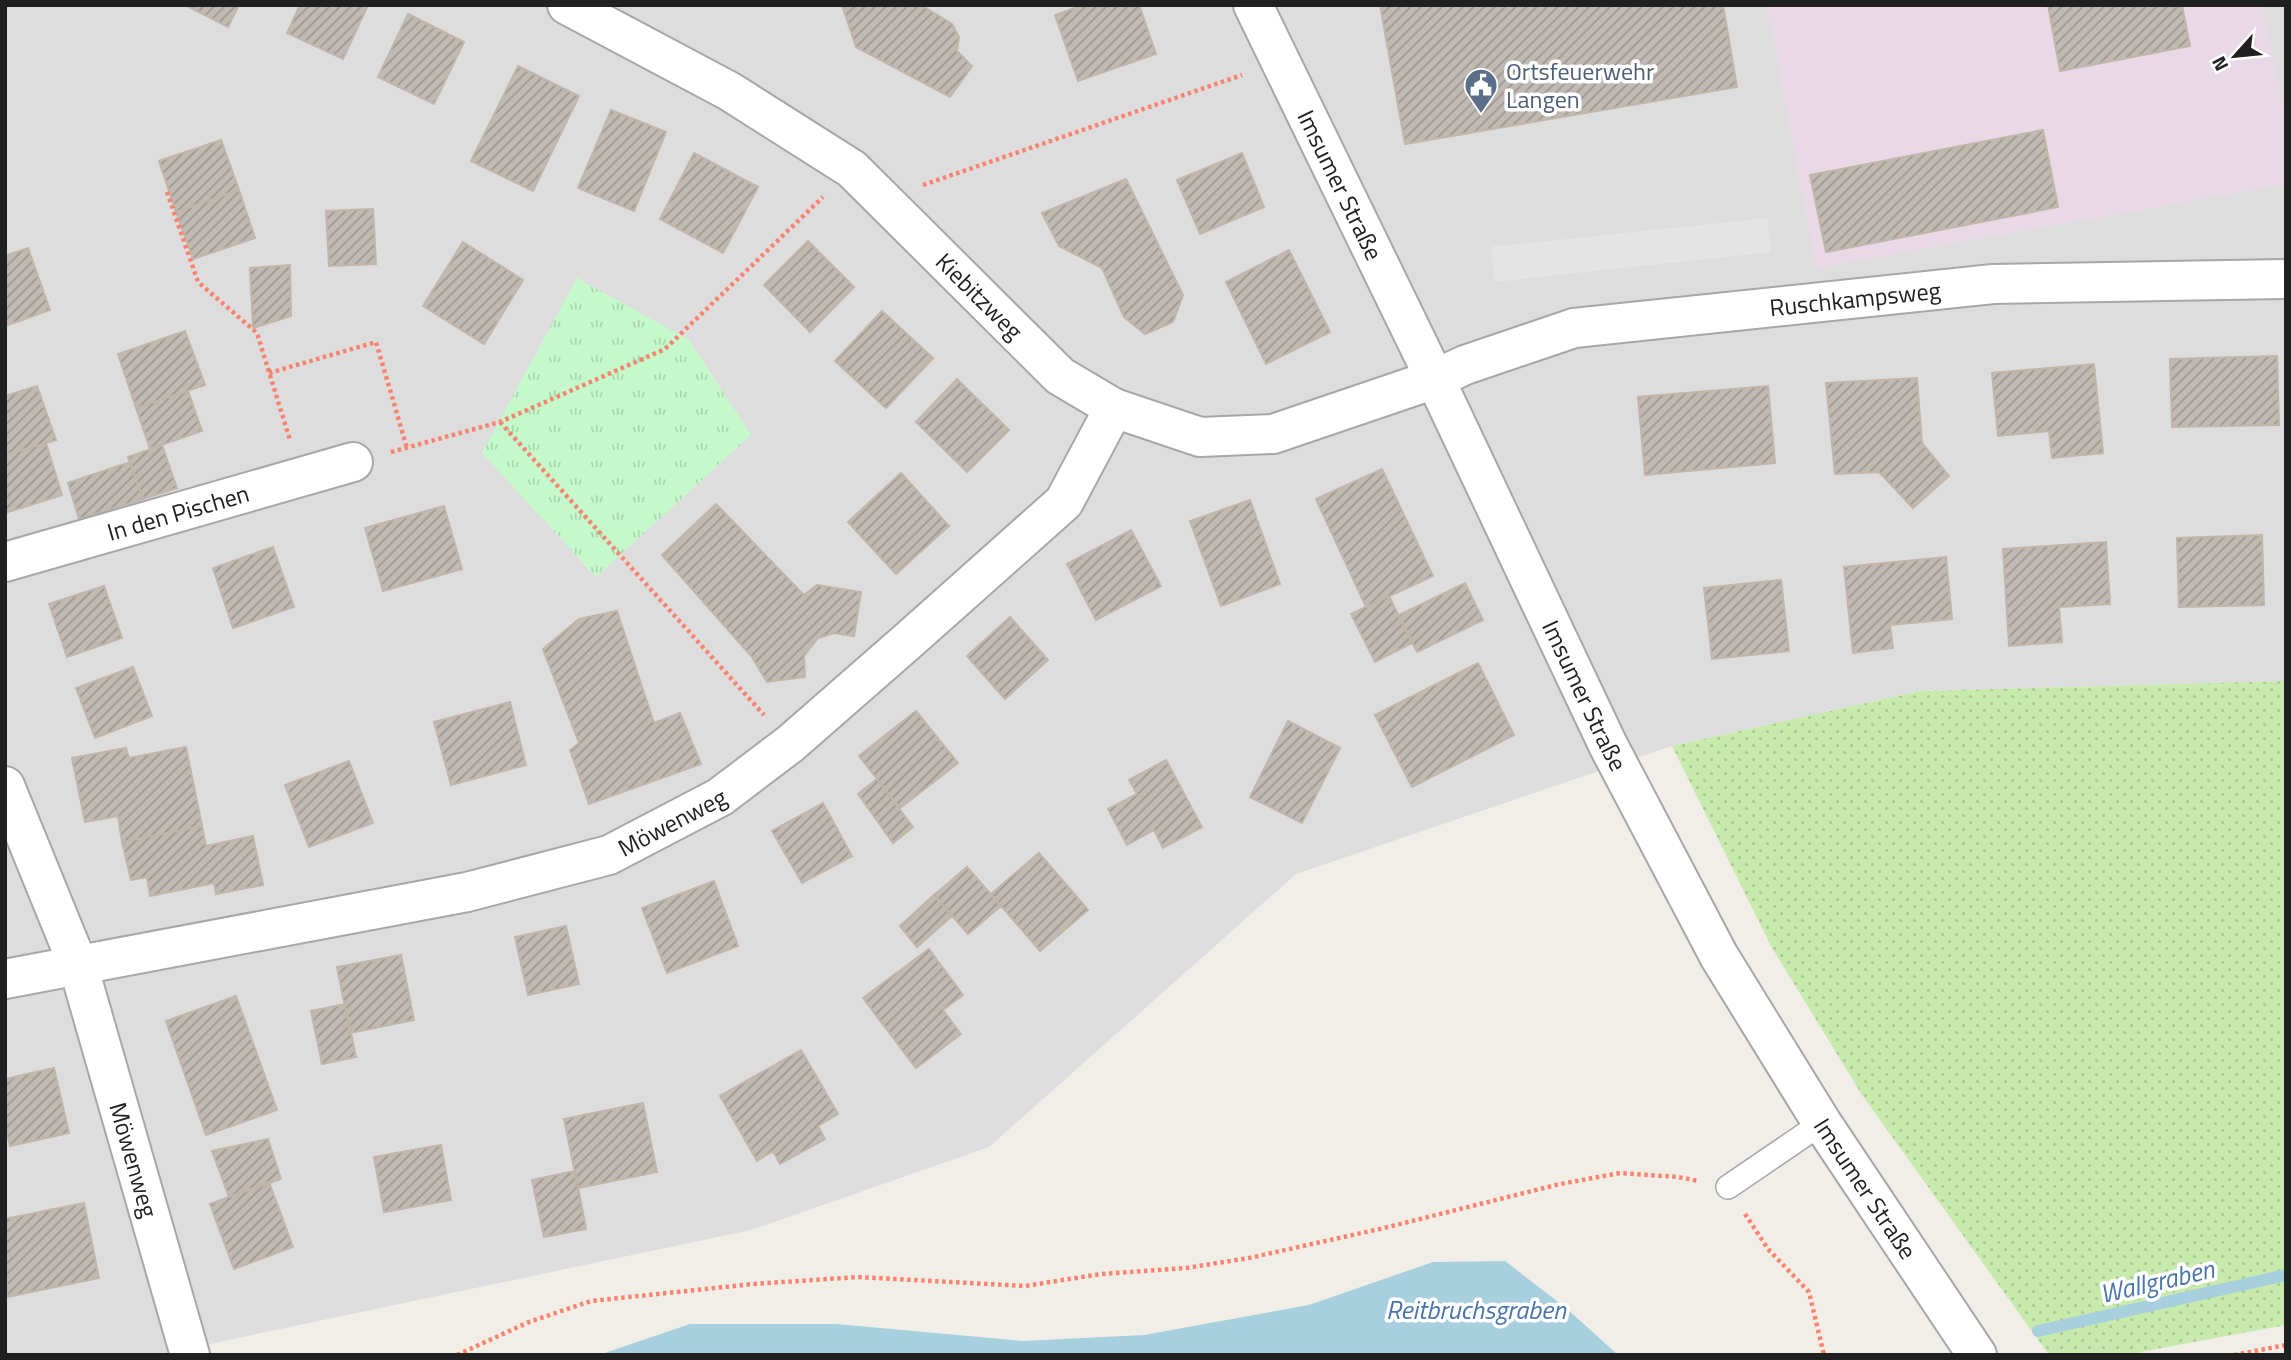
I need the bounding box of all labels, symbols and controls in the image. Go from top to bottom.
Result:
north arrow [2200,21,2270,91]
text: N [2203,51,2235,76]
place label: Ortsfeuerwehr Langen [1506,53,1654,117]
public building icon: Ortsfeuerwehr Langen [1462,66,1500,115]
street label: Imsumer Straße [1289,104,1392,266]
street label: Kiebitzweg [928,244,1032,348]
street label: Ruschkampsweg [1768,272,1942,325]
street label: In den Pischen [103,475,253,550]
street label: Imsumer Straße [1533,614,1636,777]
street label: Möwenweg [611,779,733,865]
street label: Möwenweg [100,1098,168,1222]
street label: Imsumer Straße [1805,1111,1926,1266]
water label: Wallgraben [2096,1249,2219,1313]
water label: Reitbruchsgraben [1386,1290,1567,1329]

